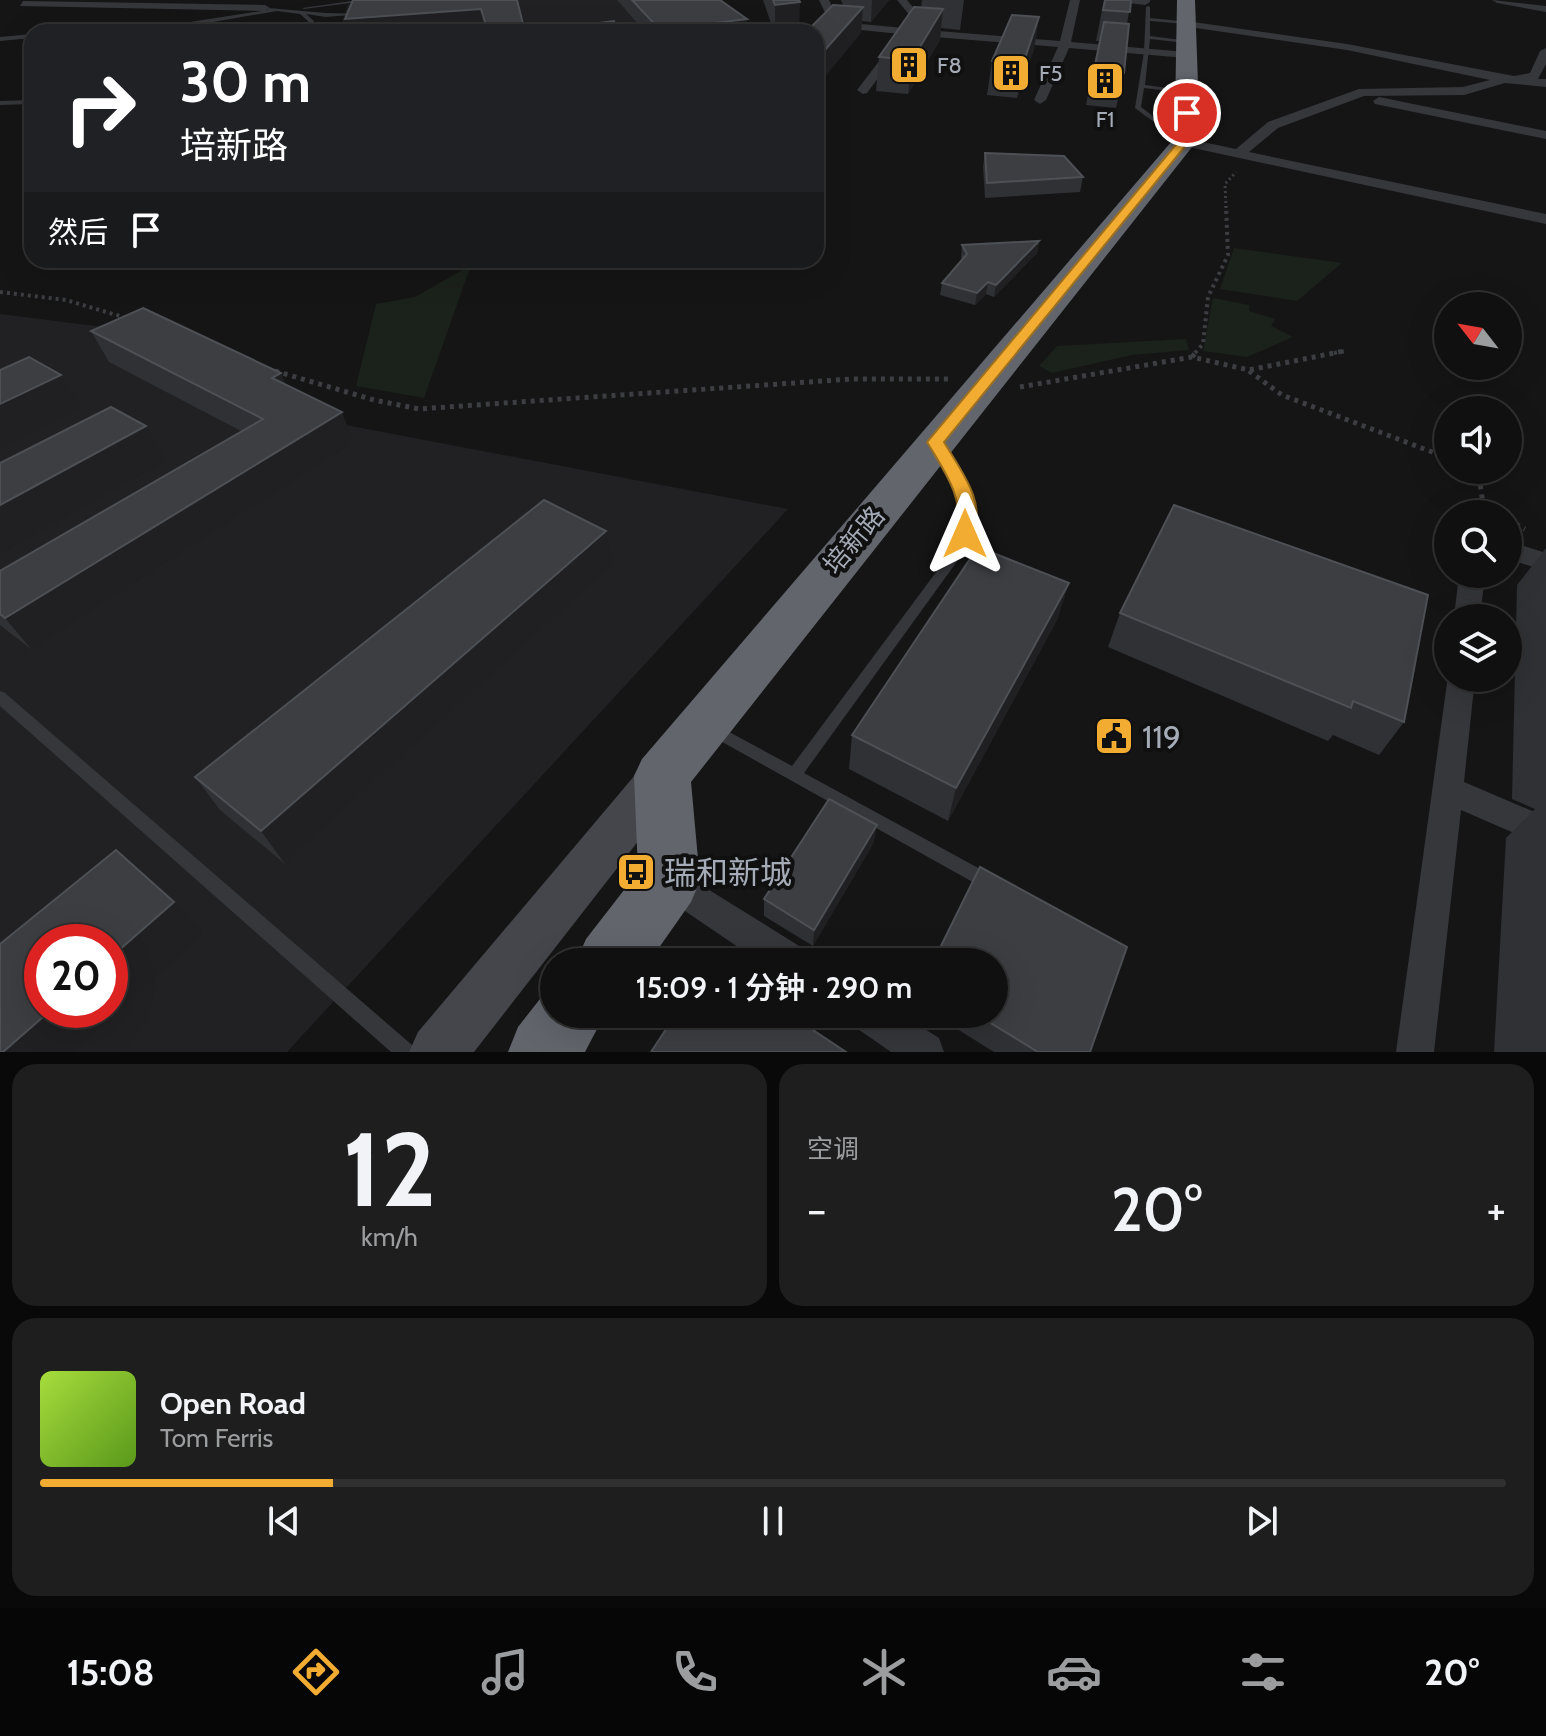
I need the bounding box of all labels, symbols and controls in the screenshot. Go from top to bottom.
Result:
building icon: F8 [888,44,930,86]
text: 30 m [180,48,311,116]
place label: F8 [937,52,962,79]
building icon: F5 [990,52,1032,94]
icon: right [48,56,152,160]
place label: F5 [1039,60,1062,87]
building icon: F1 [1084,60,1126,102]
pin [1153,79,1221,147]
icon: arrive [1165,91,1209,135]
place label: F1 [1096,106,1114,133]
text: 培新路 [180,123,288,167]
icon: arrive [124,208,168,252]
text: 然后 [48,214,108,251]
north arrow [1434,292,1522,380]
map controls [1434,292,1522,692]
button: sound [1434,396,1522,484]
position arrow [923,492,1007,576]
street label: 培新路 [817,500,891,580]
button: search [1434,500,1522,588]
button: layers [1434,604,1522,692]
public building icon: 119 [1093,715,1135,757]
place label: 119 [1142,717,1181,756]
bus stop icon: 瑞和新城 [615,851,657,893]
place label: 瑞和新城 [664,853,792,892]
speed limit sign: 20 [24,924,128,1028]
text: 15:09 · 1 分钟 · 290 m [636,969,912,1006]
text: 12 [343,1106,436,1232]
text: 空调 [807,1133,859,1165]
text: 20° [1111,1173,1202,1246]
text: − [807,1183,826,1236]
text: + [1487,1183,1506,1236]
text: km/h [361,1221,418,1253]
text: Open Road [160,1385,306,1422]
text: Tom Ferris [160,1422,273,1454]
icon: previous [262,1499,306,1543]
icon: pause [751,1499,795,1543]
icon: next [1240,1499,1284,1543]
icon: directions [288,1644,344,1700]
icon: music [477,1644,533,1700]
icon: phone [667,1644,723,1700]
icon: climate [856,1644,912,1700]
icon: car [1046,1644,1102,1700]
icon: filters [1235,1644,1291,1700]
text: 15:08 [67,1650,154,1694]
text: 20° [1424,1650,1479,1694]

